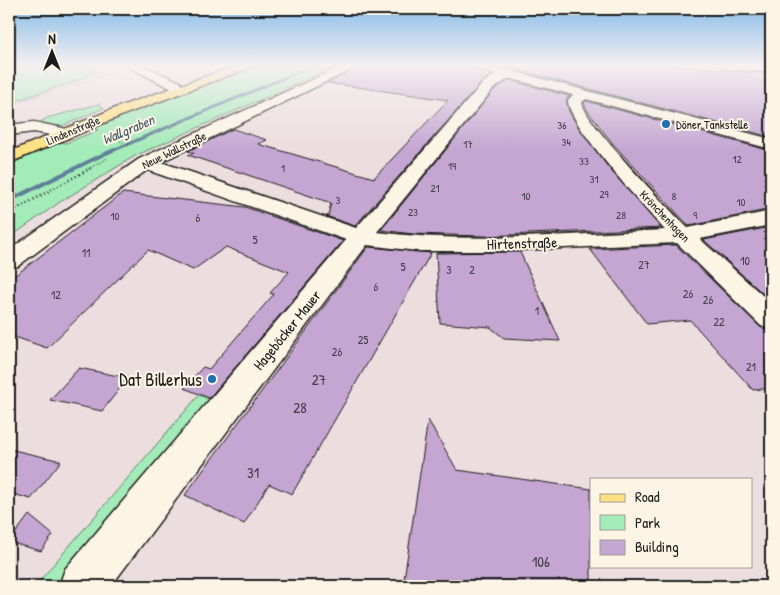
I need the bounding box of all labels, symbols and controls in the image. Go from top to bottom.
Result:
north arrow [28,28,78,78]
text: N [48,29,56,48]
water label: Wallgraben [99,109,159,149]
street label: Lindenstraße [44,111,103,149]
place label: Döner Tankstelle [676,116,749,133]
house number: 36 [557,118,567,132]
marker: Döner Tankstelle [660,118,672,130]
street label: Neue Wallstraße [139,127,209,173]
house number: 34 [561,135,571,149]
house number: 17 [463,137,473,151]
house number: 12 [732,152,742,166]
house number: 33 [579,154,589,168]
house number: 19 [448,159,456,173]
house number: 1 [281,161,285,175]
house number: 31 [590,172,598,186]
house number: 21 [430,181,440,195]
street label: Krönchenhagen [636,186,694,246]
house number: 29 [599,187,609,201]
house number: 10 [522,189,531,203]
house number: 8 [672,189,677,203]
house number: 3 [336,193,341,207]
house number: 10 [737,195,746,209]
house number: 23 [408,205,418,219]
house number: 28 [616,208,626,222]
house number: 9 [693,208,697,222]
house number: 10 [111,209,120,223]
house number: 6 [196,209,201,226]
house number: 5 [252,231,258,248]
street label: Hirtenstraße [486,231,558,255]
house number: 11 [82,244,90,261]
house number: 10 [740,252,750,269]
house number: 27 [638,256,650,273]
house number: 5 [400,258,406,275]
house number: 3 [446,261,452,278]
house number: 2 [469,261,475,278]
house number: 6 [374,278,379,295]
street label: Hageböcker Mauer [248,285,326,375]
house number: 26 [683,285,693,302]
house number: 12 [51,286,61,303]
house number: 26 [703,291,713,308]
house number: 1 [535,302,539,319]
house number: 22 [713,313,725,330]
house number: 25 [358,331,368,348]
house number: 26 [332,343,342,360]
house number: 21 [746,358,756,375]
place label: Dat Billerhus [119,367,202,392]
house number: 27 [312,369,326,390]
marker: Dat Billerhus [206,373,218,385]
house number: 28 [293,397,307,418]
house number: 31 [247,462,259,483]
legend [590,478,752,568]
text: Road [635,486,660,507]
text: Park [635,512,660,533]
text: Building [635,536,679,557]
house number: 106 [532,551,550,572]

